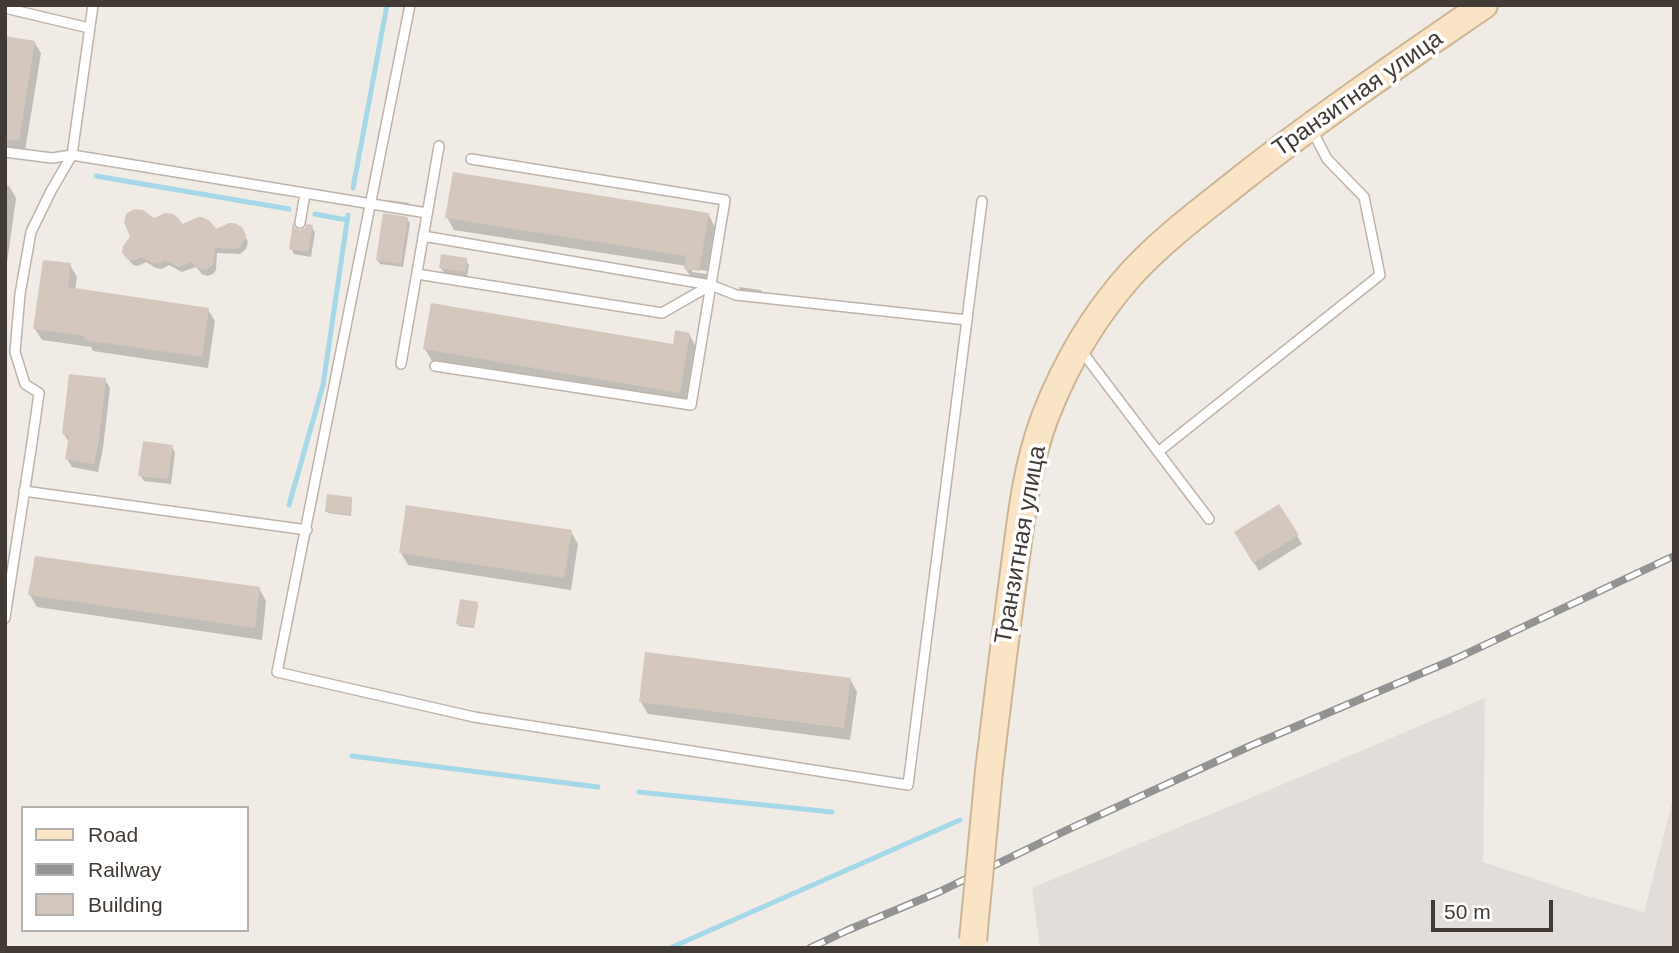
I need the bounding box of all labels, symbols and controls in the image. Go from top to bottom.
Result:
street label: Транзитная улица [1267,25,1449,163]
street label: Транзитная улица [989,444,1053,646]
legend [21,806,248,932]
text: Road [88,823,138,846]
text: Railway [88,858,162,881]
scale bar [1434,886,1556,930]
text: Building [88,893,163,916]
text: 50 m [1444,900,1491,923]

